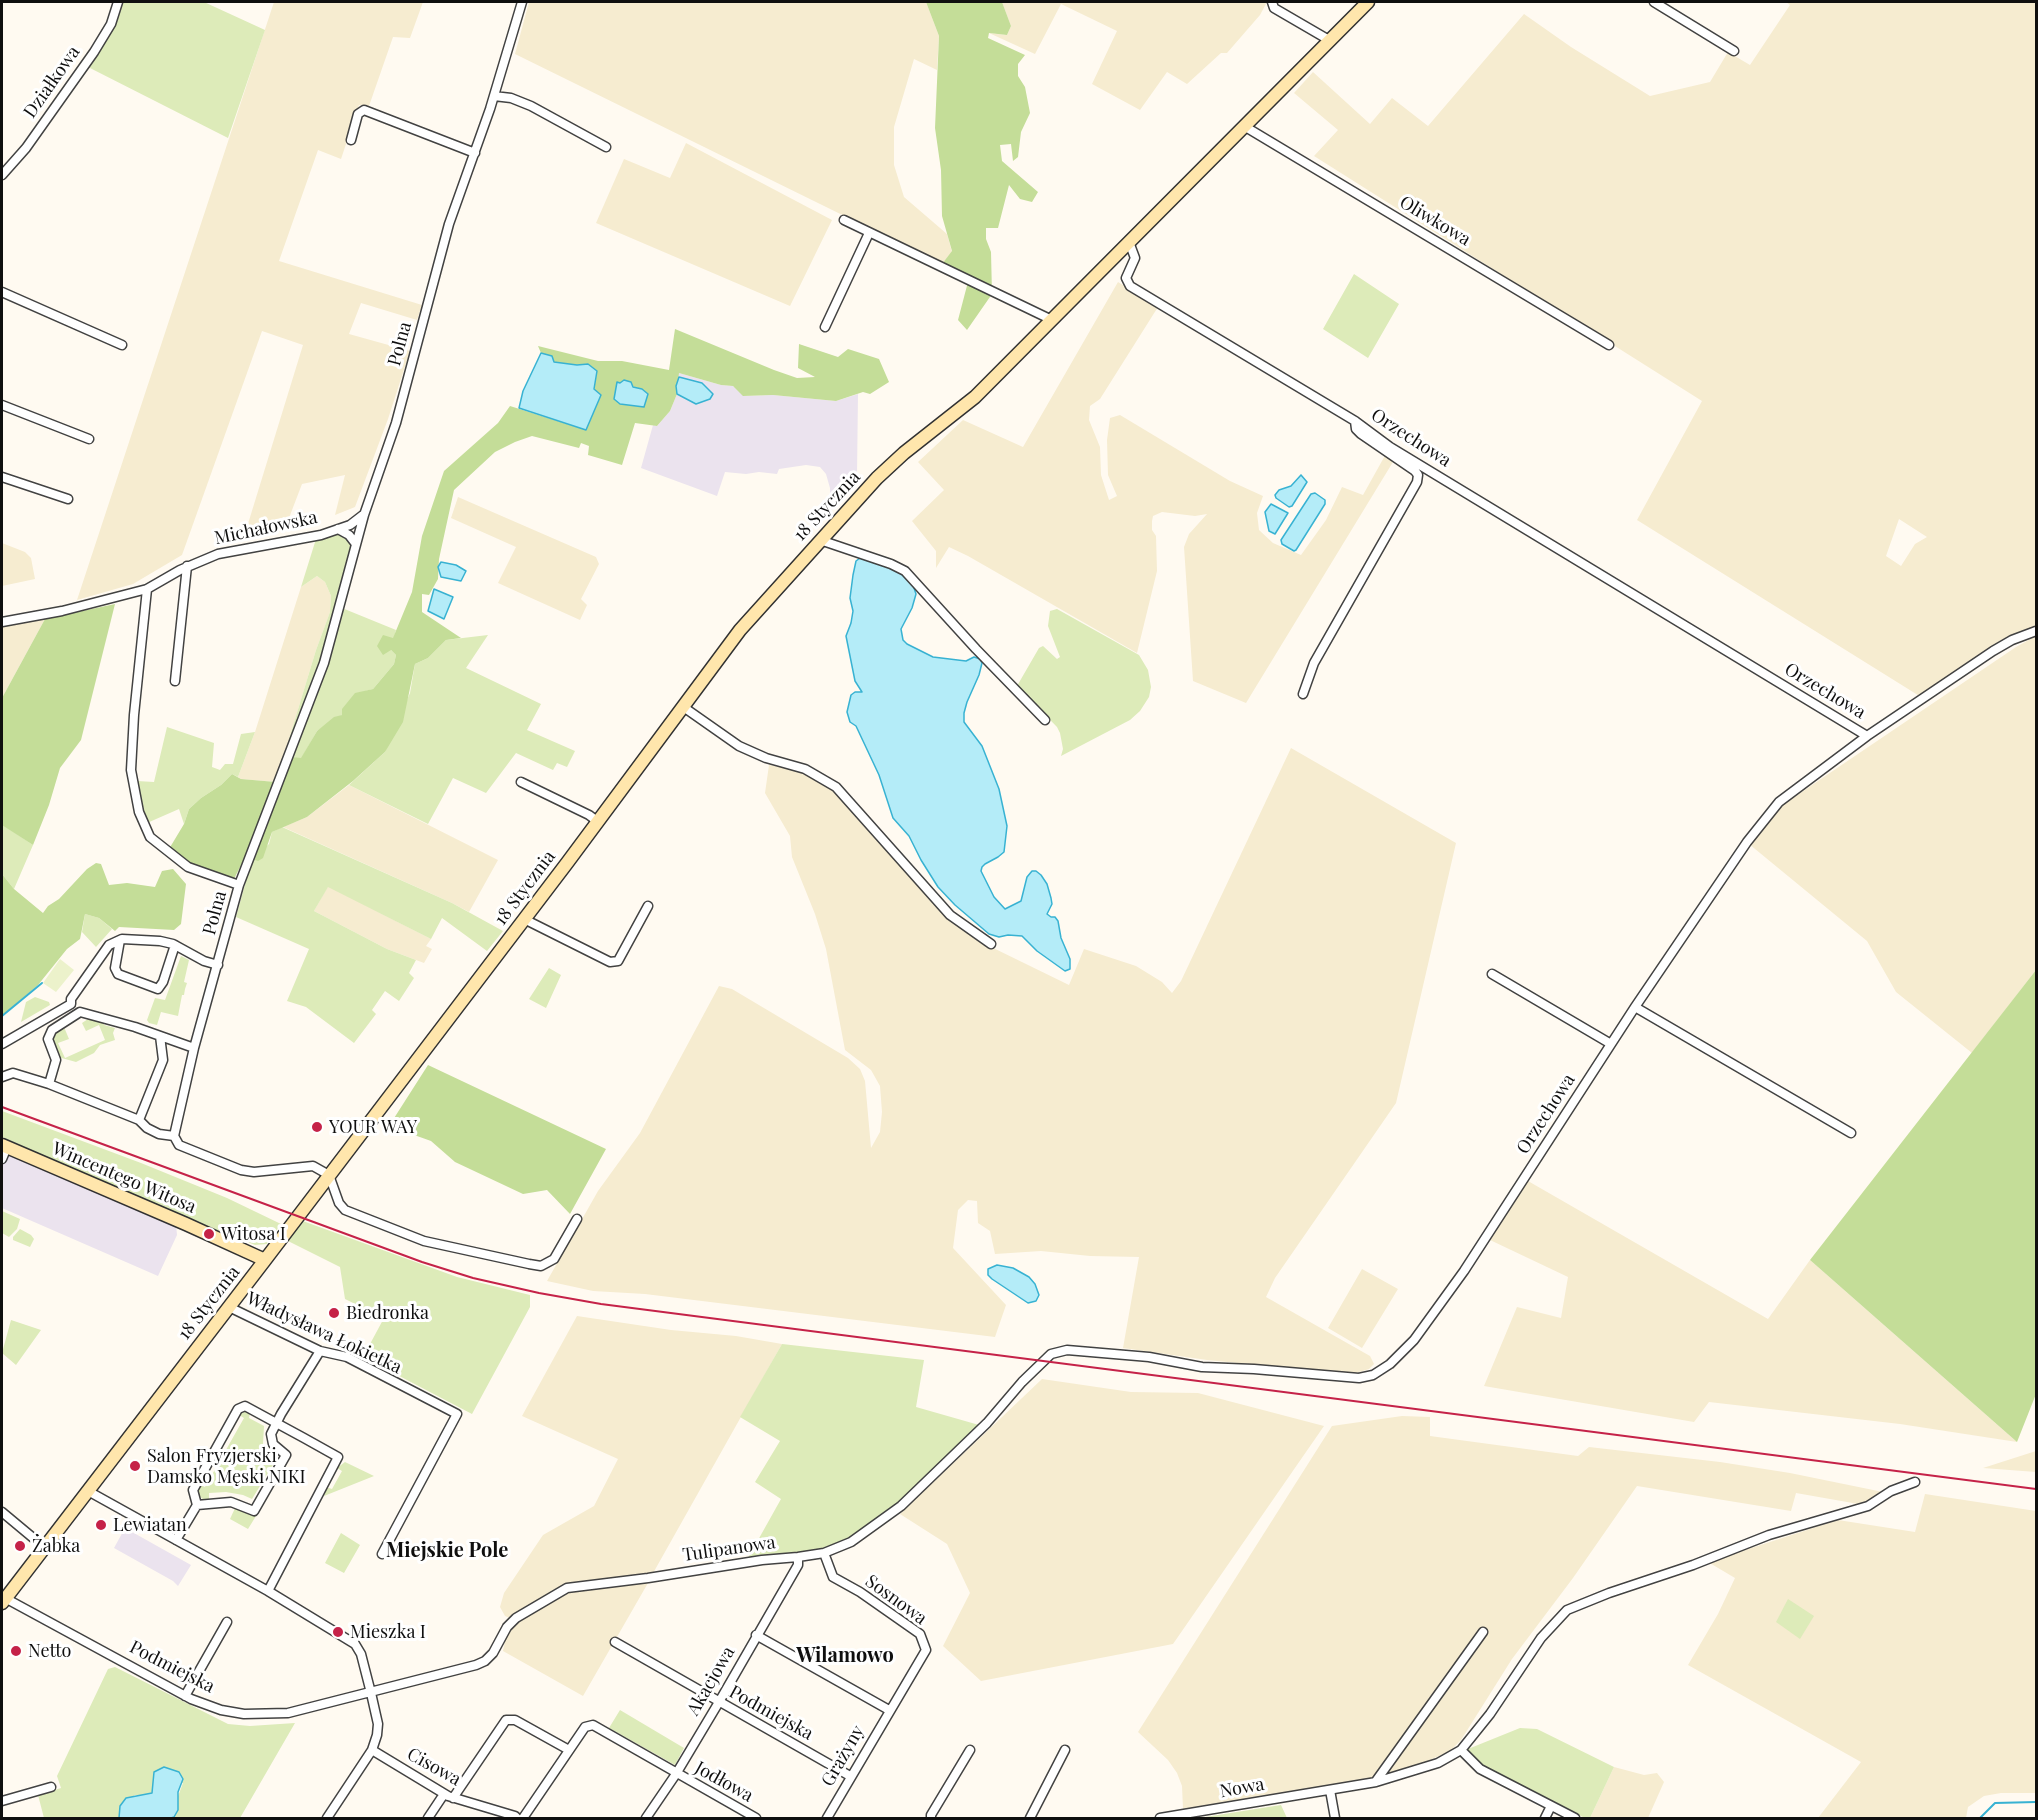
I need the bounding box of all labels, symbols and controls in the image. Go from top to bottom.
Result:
street label: Działkowa [19,42,85,122]
street label: Oliwkowa [1396,191,1474,251]
street label: Polna [384,320,416,368]
street label: Orzechowa [1367,404,1455,472]
street label: 18 Stycznia [789,467,865,545]
street label: Michałowska [213,507,319,549]
street label: Orzechowa [1781,658,1869,724]
street label: 18 Stycznia [490,846,560,930]
street label: Polna [199,889,231,937]
street label: Orzechowa [1512,1070,1580,1158]
place label: YOUR WAY [329,1116,417,1138]
marker: YOUR WAY [310,1120,324,1134]
street label: Wincentego Witosa [49,1138,199,1218]
place label: Witosa I [221,1223,286,1245]
marker: Witosa I [202,1227,216,1241]
street label: 18 Stycznia [173,1262,245,1344]
street label: Władysława Łokietka [243,1288,405,1378]
place label: Biedronka [346,1302,429,1324]
marker: Biedronka [327,1306,341,1320]
place label: Salon Fryzjerski Damsko Męski NIKI [147,1445,306,1488]
marker: Salon Fryzjerski Damsko Męski NIKI [128,1459,142,1473]
place label: Lewiatan [113,1514,187,1536]
marker: Lewiatan [94,1518,108,1532]
street label: Tulipanowa [681,1532,777,1566]
place label: Żabka [32,1535,80,1557]
marker: Żabka [13,1539,27,1553]
district label: Miejskie Pole [386,1539,508,1563]
street label: Sosnowa [861,1570,931,1630]
place label: Mieszka I [350,1621,426,1643]
marker: Mieszka I [331,1625,345,1639]
street label: Podmiejska [126,1636,218,1698]
place label: Netto [28,1640,71,1662]
street label: Akacjowa [683,1643,739,1719]
marker: Netto [9,1644,23,1658]
district label: Wilamowo [796,1644,894,1668]
street label: Podmiejska [725,1681,817,1745]
street label: Grażyny [817,1722,869,1790]
street label: Cisowa [403,1743,465,1791]
street label: Jodłowa [691,1757,757,1807]
street label: Nowa [1218,1773,1266,1803]

